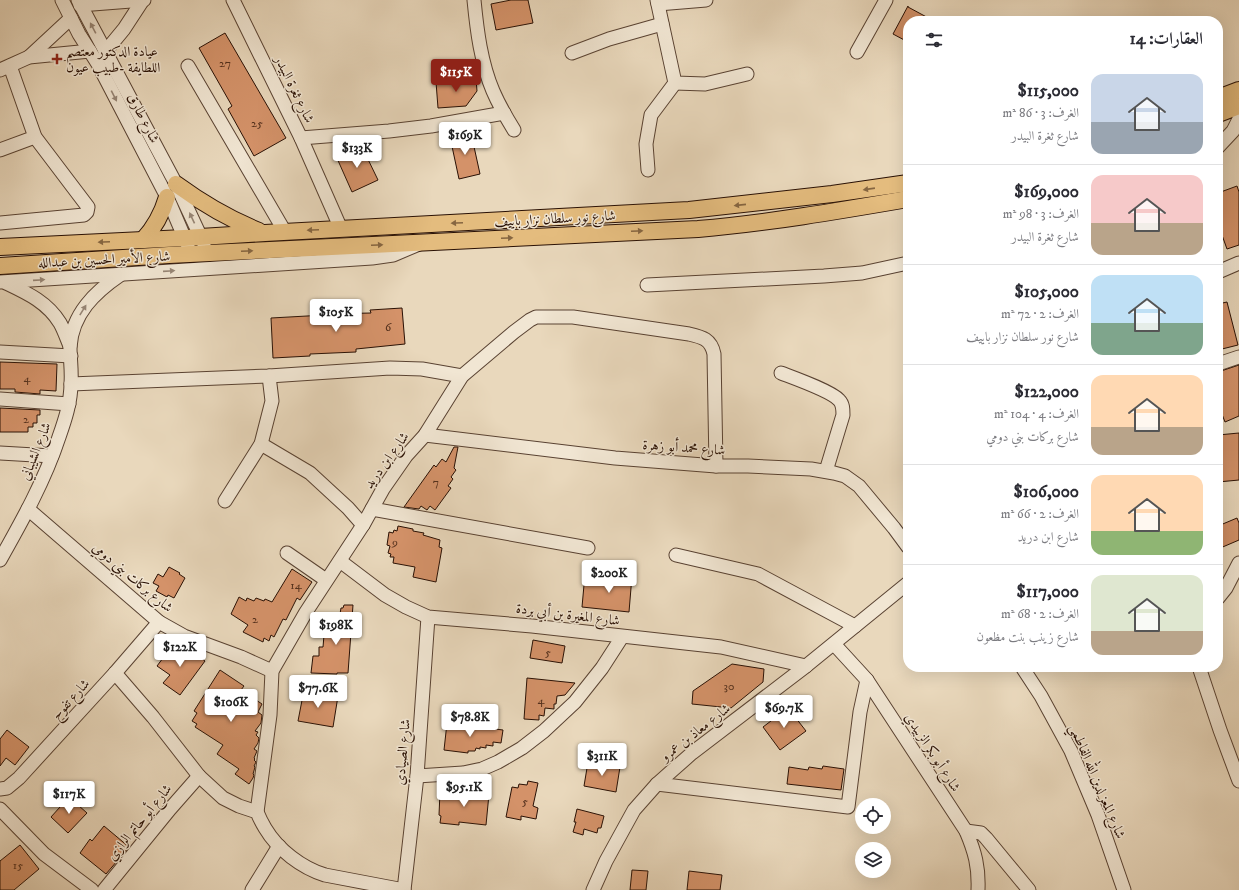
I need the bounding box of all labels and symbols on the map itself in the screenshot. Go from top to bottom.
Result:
one-way arrow [89,23,96,34]
place label: عيادة الدكتور معتصم اللطايفة -طبيب عيون [66,43,160,77]
street label: شارع ثغرة البيدر [267,51,318,127]
marker: عيادة الدكتور معتصم اللطايفة -طبيب عيون [51,53,63,65]
house number: 27 [219,56,231,71]
pin: $115K [428,59,484,93]
one-way arrow [111,90,117,101]
street label: شارع طارق [121,90,163,147]
house number: 25 [251,116,263,131]
pin: $169K [437,122,493,156]
pin: $133K [329,135,385,169]
one-way arrow [863,186,876,192]
one-way arrow [734,202,746,208]
street label: شارع نور سلطان نزار باييف [494,207,616,233]
one-way arrow [189,212,195,224]
one-way arrow [451,219,463,226]
one-way arrow [307,227,319,234]
one-way arrow [631,228,644,234]
one-way arrow [501,234,513,241]
one-way arrow [98,238,110,245]
one-way arrow [371,241,383,248]
street label: شارع الأمير الحسين بن عبدالله [37,246,171,274]
one-way arrow [241,248,253,255]
one-way arrow [163,268,175,275]
one-way arrow [33,276,45,283]
pin: $105K [308,299,364,333]
one-way arrow [79,305,87,315]
house number: 6 [385,320,392,335]
house number: 4 [24,371,32,386]
house number: 2 [23,412,29,427]
street label: شارع الشيباني [16,420,58,484]
street label: شارع ابن دريد [360,429,415,494]
street label: شارع محمد أبو زهرة [642,434,726,462]
house number: 7 [433,475,439,490]
house number: 9 [391,535,398,550]
street label: شارع بركات بني دومي [86,539,176,619]
pin: $200K [581,560,637,594]
house number: 14 [290,578,303,593]
street label: شارع المغيرة بن أبي بردة [515,598,621,632]
house number: 2 [252,612,258,627]
pin: $198K [308,612,364,646]
pin: $122K [152,634,208,668]
house number: 5 [545,645,551,660]
street label: شارع تفوح [48,675,96,726]
pin: $77.6K [285,675,351,709]
house number: 30 [724,679,734,694]
pin: $106K [203,689,259,723]
house number: 4 [538,693,546,708]
pin: $69.7K [751,695,817,729]
street label: شارع معاذ بن عمرو [655,700,736,769]
pin: $78.8K [437,704,503,738]
street label: شارع أبو بكر الزبيدي [898,709,966,796]
street label: شارع الصيادي [391,718,417,786]
street label: شارع المعز لدين الله الفاطمي [1062,720,1132,843]
pin: $311K [574,743,630,777]
pin: $95.1K [431,774,497,808]
street label: شارع أبو حاتم الرازي [102,779,179,867]
pin: $117K [41,781,97,815]
house number: 5 [522,794,528,809]
house number: 15 [13,858,23,873]

